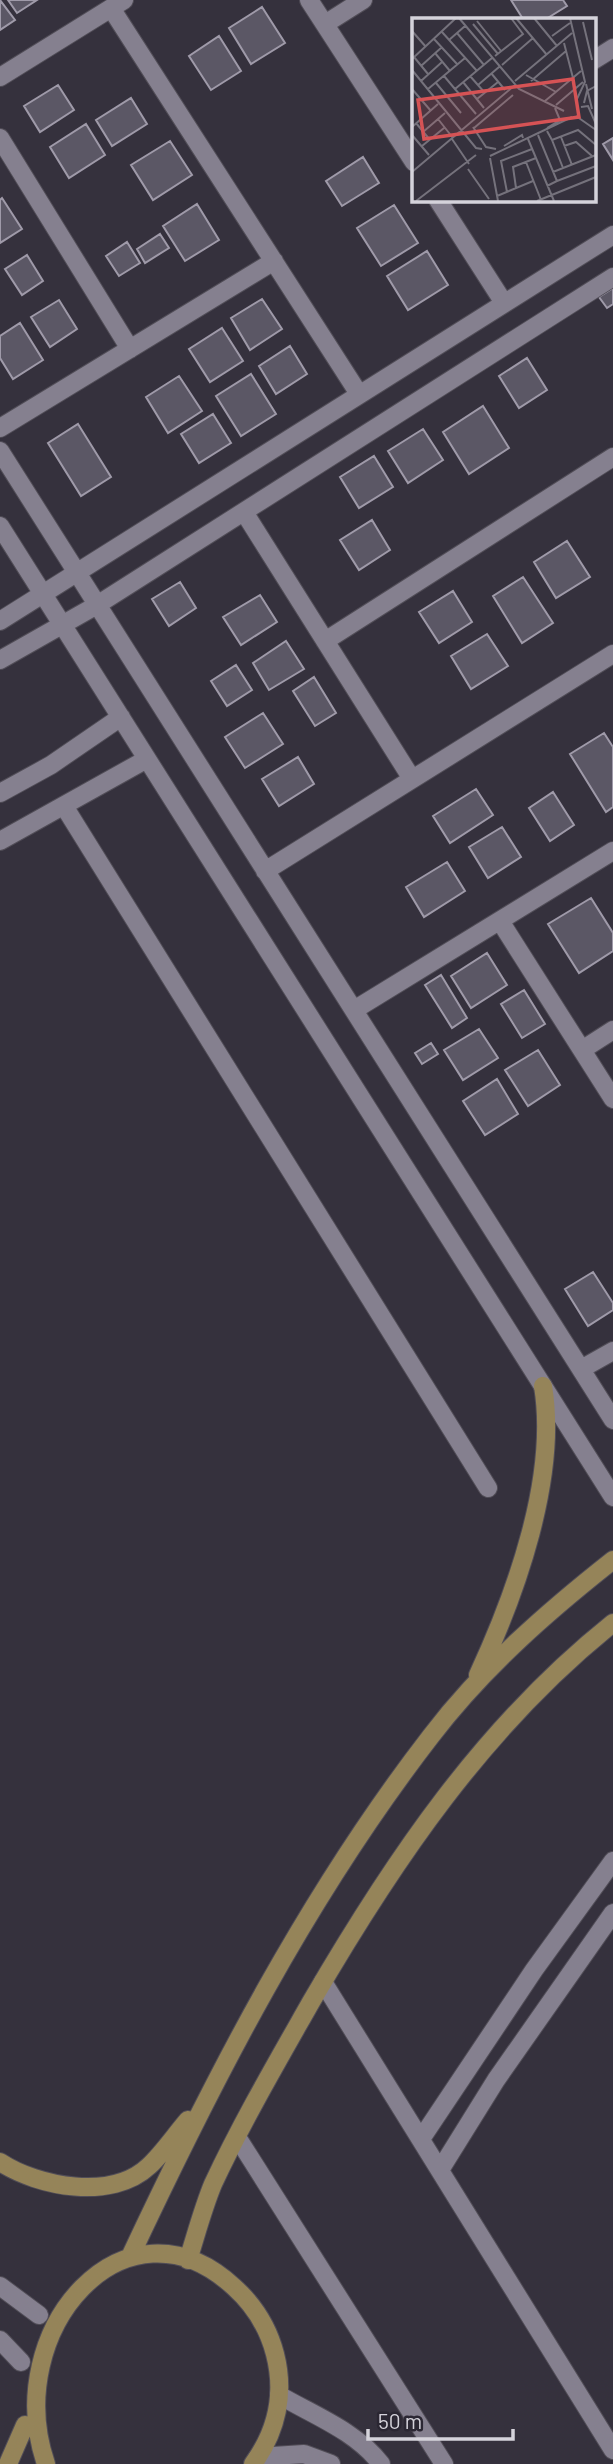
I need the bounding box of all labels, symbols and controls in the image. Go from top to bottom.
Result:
inset map [412,18,596,201]
scale bar [368,2398,513,2442]
text: 50 m [378,2408,422,2433]

